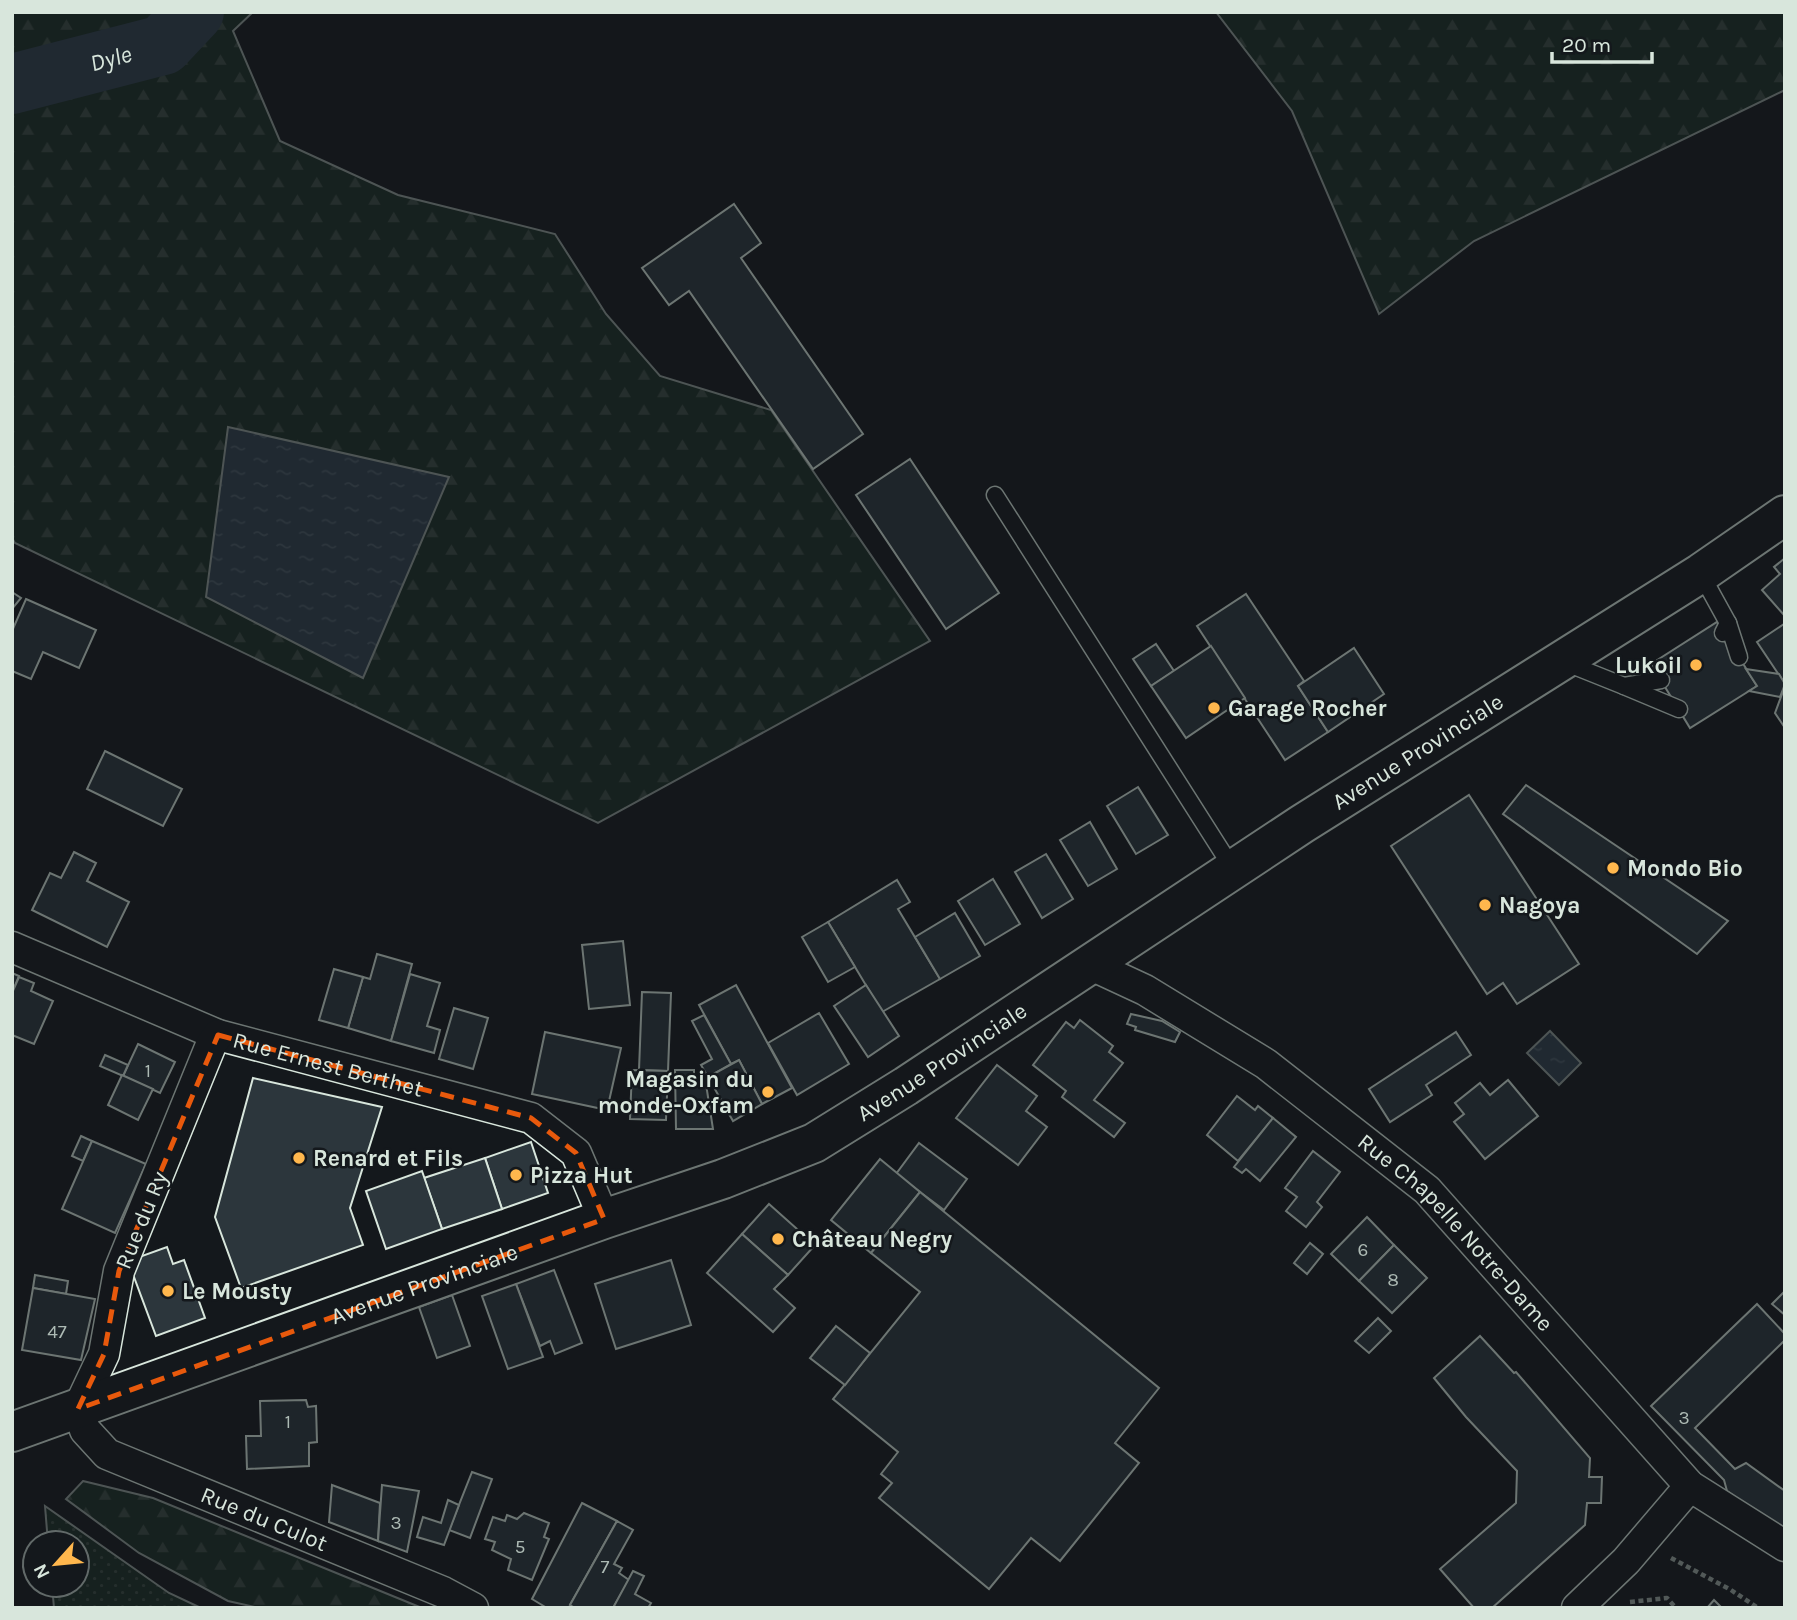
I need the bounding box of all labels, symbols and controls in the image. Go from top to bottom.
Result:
scale bar [1552,21,1652,65]
text: 20 m [1562,33,1611,57]
water label: Dyle [87,40,135,77]
place label: Lukoil [1615,652,1682,679]
marker: Lukoil [1688,657,1704,673]
street label: Avenue Provinciale [1327,688,1508,816]
place label: Garage Rocher [1228,695,1386,722]
marker: Garage Rocher [1206,700,1222,716]
place label: Mondo Bio [1627,855,1743,882]
marker: Mondo Bio [1605,860,1621,876]
place label: Nagoya [1499,892,1580,919]
marker: Nagoya [1477,897,1493,913]
street label: Avenue Provinciale [852,997,1032,1127]
street label: Rue Ernest Berthet [230,1027,427,1103]
house number: 1 [145,1060,151,1082]
place label: Magasin du monde-Oxfam [598,1066,754,1119]
marker: Magasin du monde-Oxfam [760,1084,776,1100]
street label: Rue Chapelle Notre-Dame [1352,1128,1559,1337]
place label: Renard et Fils [313,1145,463,1172]
marker: Renard et Fils [291,1150,307,1166]
place label: Pizza Hut [530,1162,633,1189]
street label: Rue du Ry [110,1167,173,1273]
marker: Pizza Hut [508,1167,524,1183]
place label: Château Negry [792,1226,952,1253]
marker: Château Negry [770,1231,786,1247]
street label: Avenue Provinciale [327,1238,521,1330]
house number: 6 [1358,1239,1368,1261]
house number: 8 [1387,1269,1399,1291]
place label: Le Mousty [182,1278,292,1305]
marker: Le Mousty [160,1283,176,1299]
house number: 47 [47,1321,67,1343]
house number: 3 [1678,1407,1690,1429]
house number: 1 [285,1411,291,1433]
street label: Rue du Culot [197,1481,331,1557]
house number: 3 [390,1512,402,1534]
north arrow [21,1529,91,1599]
house number: 5 [515,1536,525,1558]
house number: 7 [601,1556,610,1578]
text: N [29,1560,55,1582]

